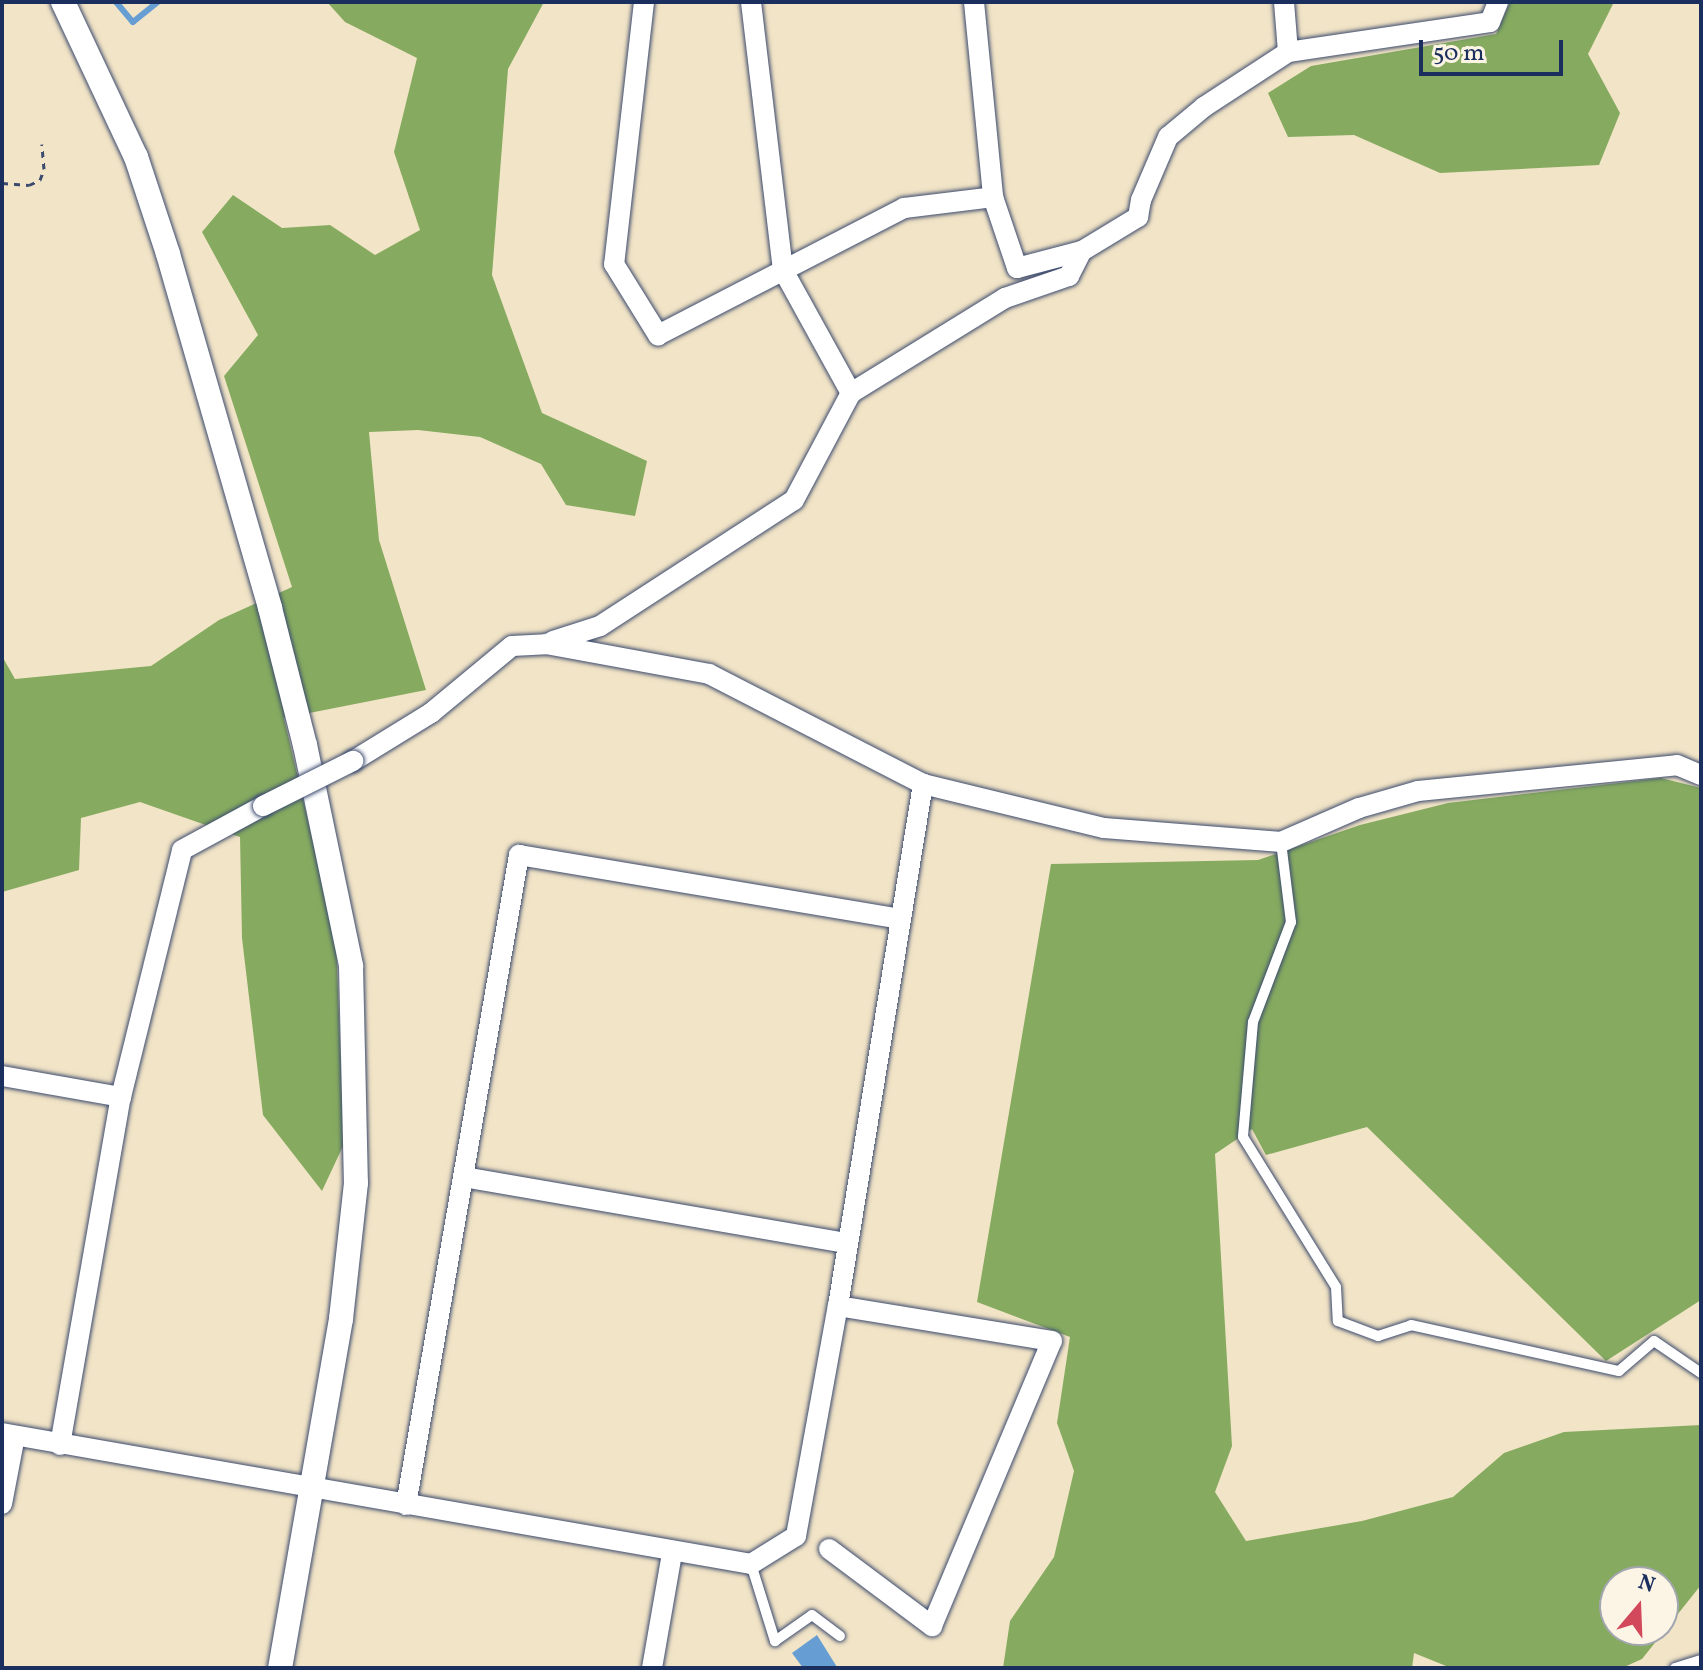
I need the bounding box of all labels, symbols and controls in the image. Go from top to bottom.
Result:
scale bar [1423,24,1567,74]
text: 50 m [1433,37,1485,71]
north arrow [1599,1566,1679,1646]
text: N [1634,1567,1659,1602]

